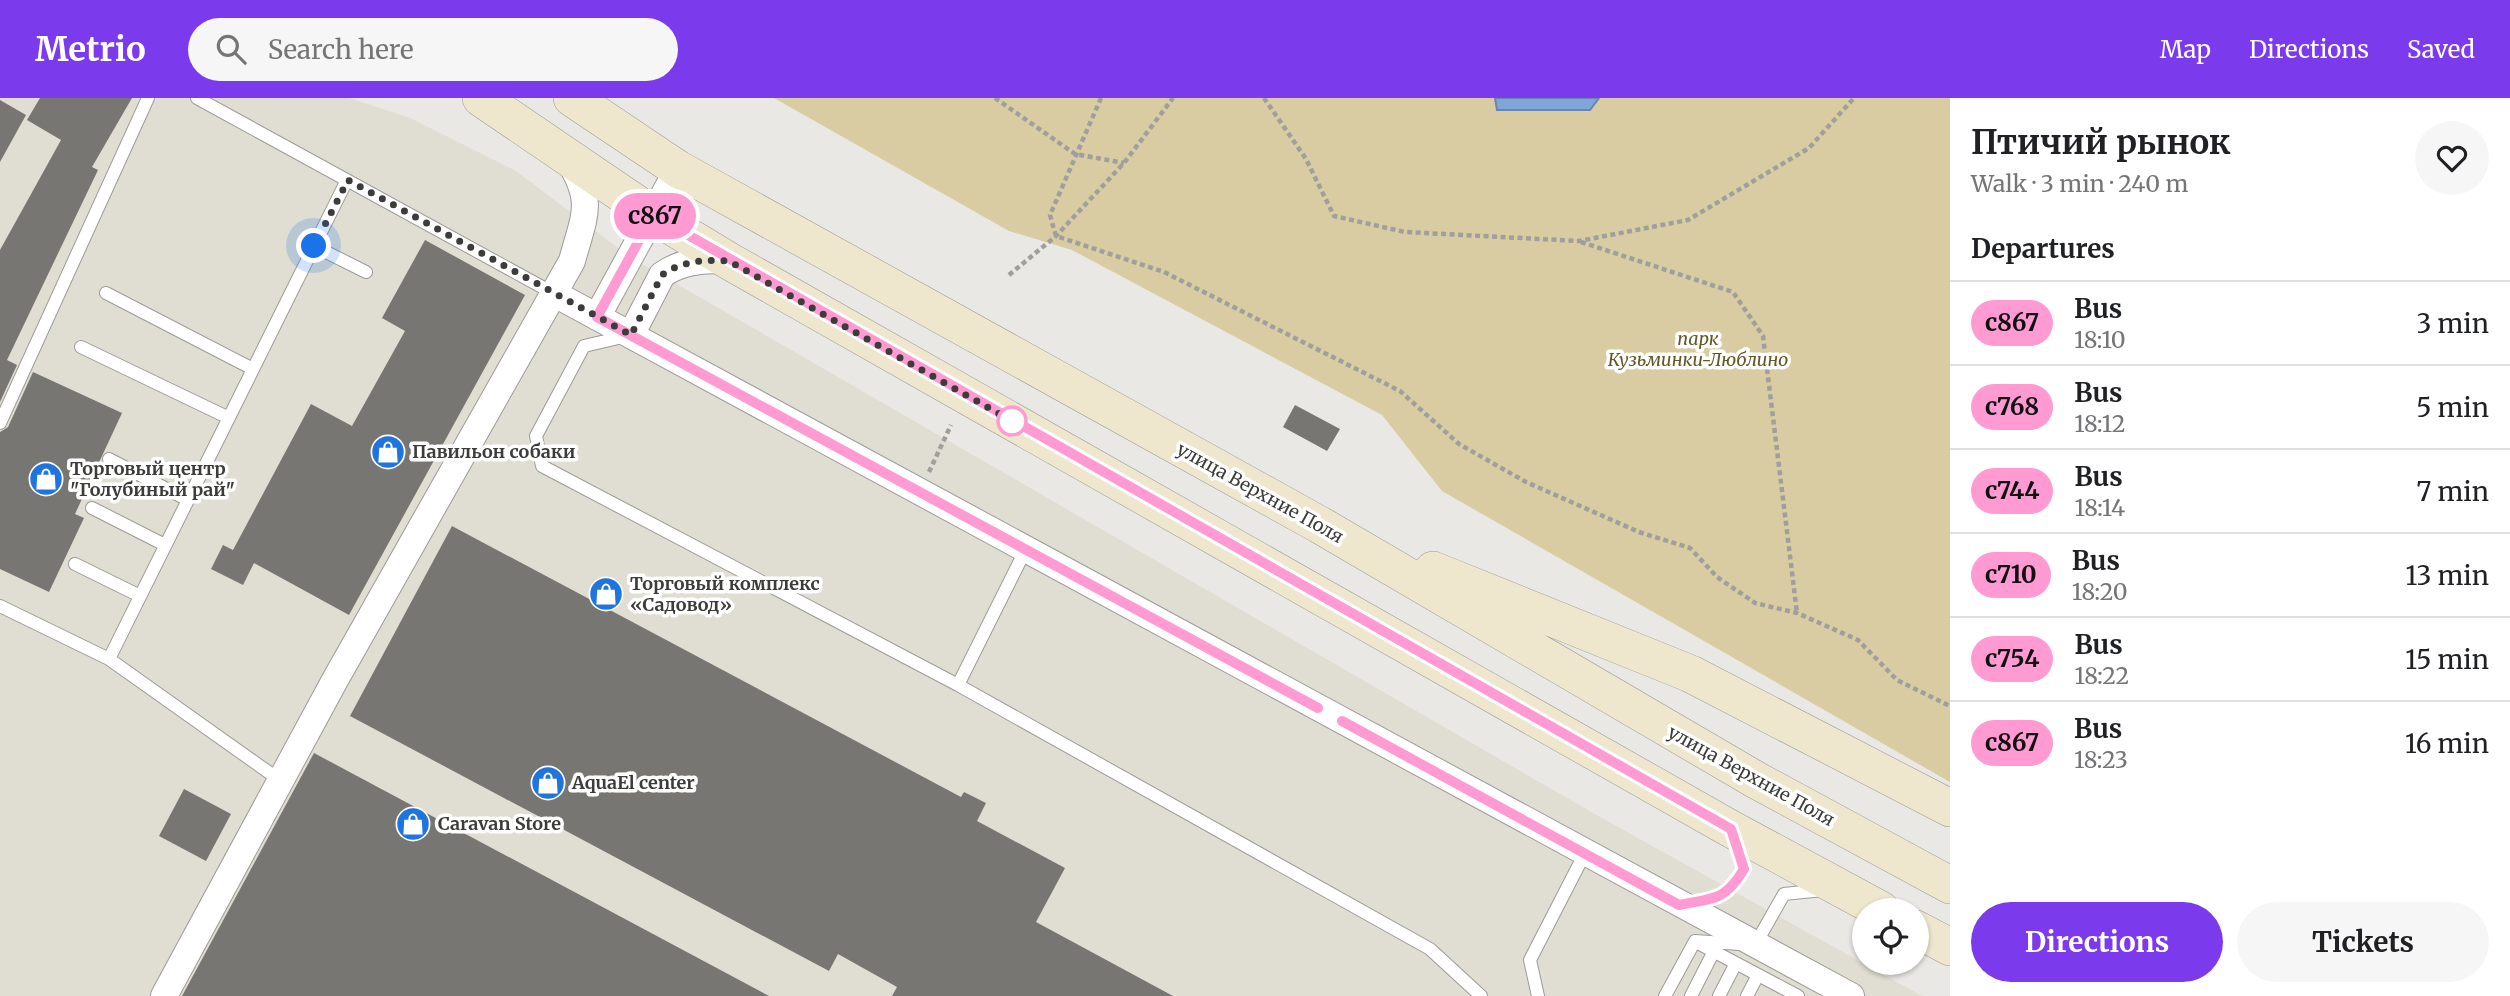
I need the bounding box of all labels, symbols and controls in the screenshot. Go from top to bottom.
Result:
search box [188,18,678,81]
text: Metrio [35,29,146,70]
icon: search [212,30,250,68]
text: Search here [268,33,413,66]
text: Map [2160,34,2211,65]
text: Directions [2249,34,2369,65]
text: Saved [2407,34,2475,65]
button: heart [2415,121,2489,195]
text: Птичий рынок [1971,122,2231,163]
text: Walk · 3 min · 240 m [1971,169,2188,198]
line badge: с867 [606,193,704,239]
text: с867 [628,200,682,231]
your location [296,228,331,263]
text: Departures [1971,232,2115,265]
text: Bus [2074,292,2122,325]
text: с867 [1985,307,2039,338]
text: 3 min [2417,307,2489,340]
text: 18:10 [2074,325,2126,354]
park label: парк Кузьминки-Люблино [1608,327,1788,371]
text: Bus [2074,376,2122,409]
text: с768 [1985,391,2039,422]
text: 5 min [2416,391,2489,424]
unlabelled marker [997,406,1027,436]
text: 18:12 [2074,409,2125,438]
shop icon: Павильон собаки [369,433,407,471]
street label: улица Верхние Поля [1173,437,1348,548]
place label: Павильон собаки [412,440,576,463]
place label: Торговый центр "Голубиный рай" [70,457,235,501]
shop icon: Торговый центр "Голубиный рай" [27,460,65,498]
text: Bus [2074,460,2123,493]
text: с744 [1985,475,2039,506]
text: 7 min [2417,475,2489,508]
text: 18:14 [2074,493,2125,522]
text: Bus [2072,544,2120,577]
text: с710 [1985,559,2037,590]
text: 13 min [2405,559,2489,592]
place label: Торговый комплекс «Садовод» [630,572,820,616]
shop icon: Торговый комплекс «Садовод» [587,575,625,613]
text: 18:20 [2072,577,2128,606]
text: Bus [2074,628,2123,661]
text: с754 [1985,643,2039,674]
text: 15 min [2405,643,2489,676]
text: 18:22 [2074,661,2129,690]
text: Bus [2074,712,2122,745]
street label: улица Верхние Поля [1664,720,1839,831]
text: с867 [1985,727,2039,758]
text: 16 min [2405,727,2489,760]
text: 18:23 [2074,745,2128,774]
shop icon: AquaEl center [529,764,567,802]
place label: AquaEl center [571,771,695,794]
shop icon: Caravan Store [394,805,432,843]
place label: Caravan Store [438,812,561,835]
map controls [1852,898,1929,975]
button: locate [1852,898,1929,975]
button: Directions [1971,902,2223,982]
button: Tickets [2237,902,2489,982]

